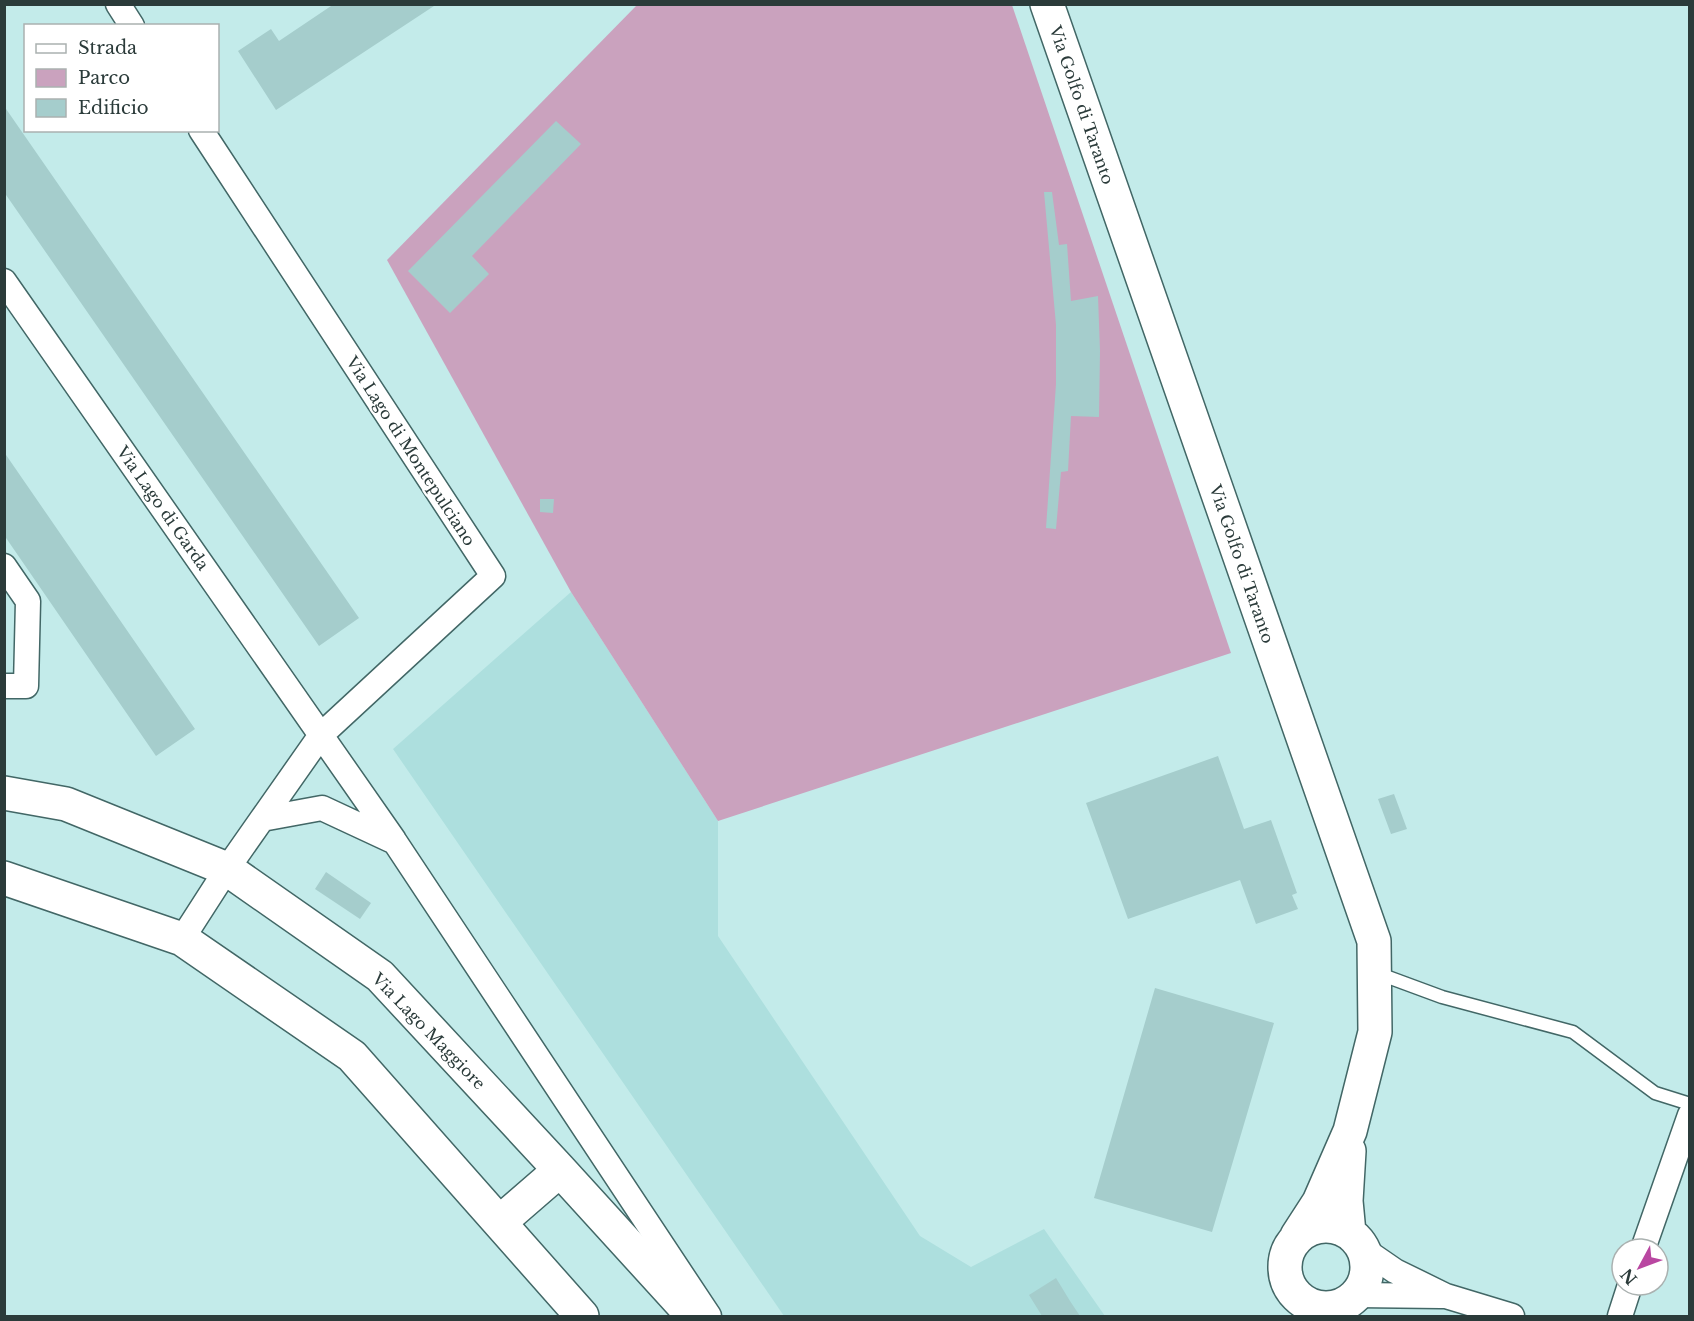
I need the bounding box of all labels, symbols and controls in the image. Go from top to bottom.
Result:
street label: Via Golfo di Taranto [1045,22,1119,187]
legend [24,24,219,132]
text: Strada [78,37,137,59]
text: Parco [78,67,130,89]
text: Edificio [78,97,149,119]
street label: Via Lago di Montepulciano [342,352,480,550]
street label: Via Lago di Garda [112,441,213,574]
street label: Via Golfo di Taranto [1205,481,1279,646]
street label: Via Lago Maggiore [368,968,490,1093]
north arrow [1610,1237,1670,1297]
text: N [1616,1265,1641,1289]

